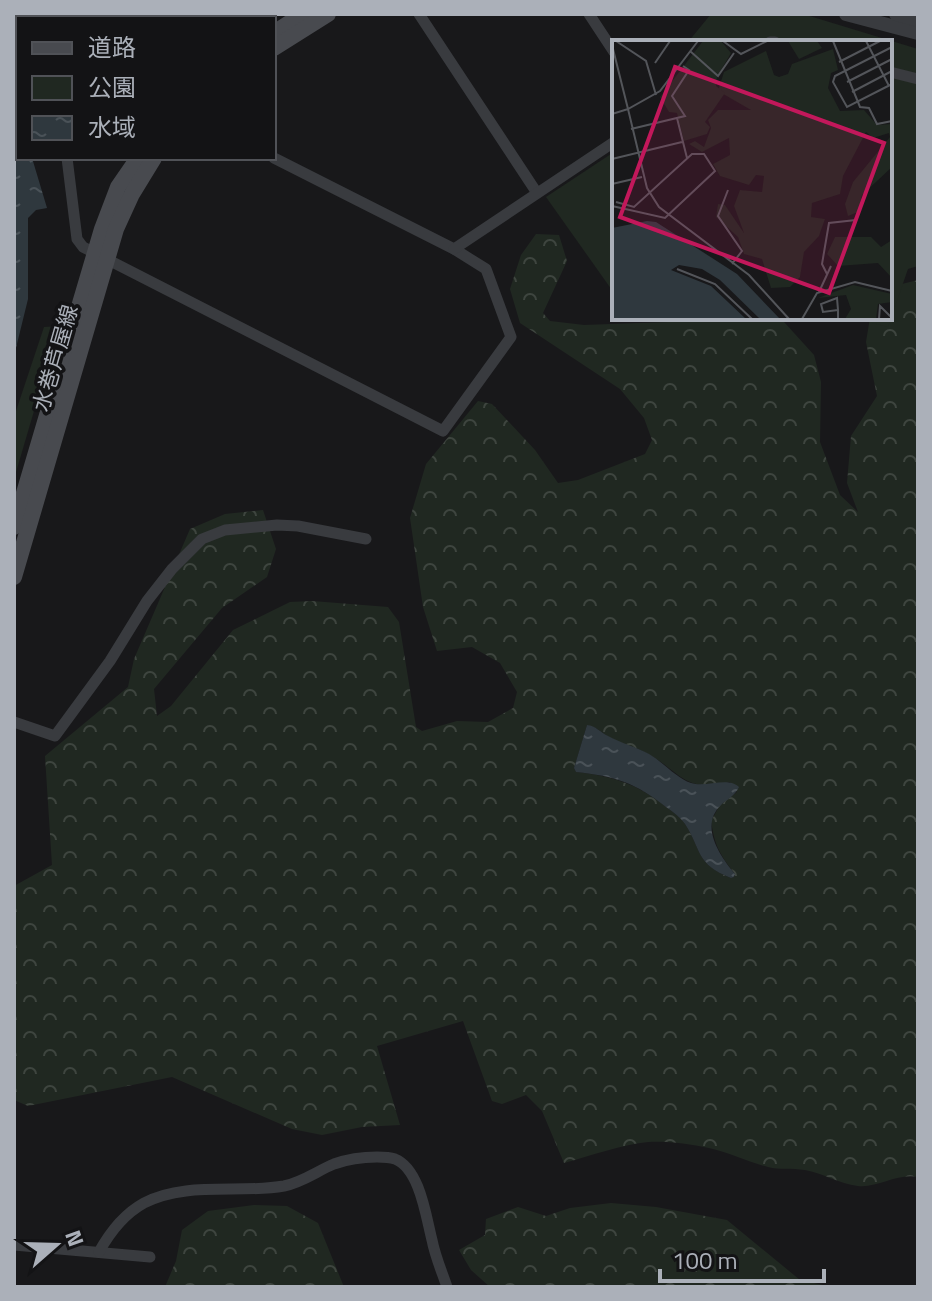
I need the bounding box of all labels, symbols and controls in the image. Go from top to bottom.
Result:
legend [16,16,276,160]
text: 道路 [88,29,136,65]
inset map [612,40,892,320]
text: 公園 [88,69,136,105]
text: 水域 [88,109,136,145]
street label: 水巻芦屋線 [23,300,87,416]
north arrow [16,1205,96,1285]
text: N [56,1225,93,1251]
scale bar [660,1233,824,1283]
text: 100 m [672,1242,738,1278]

